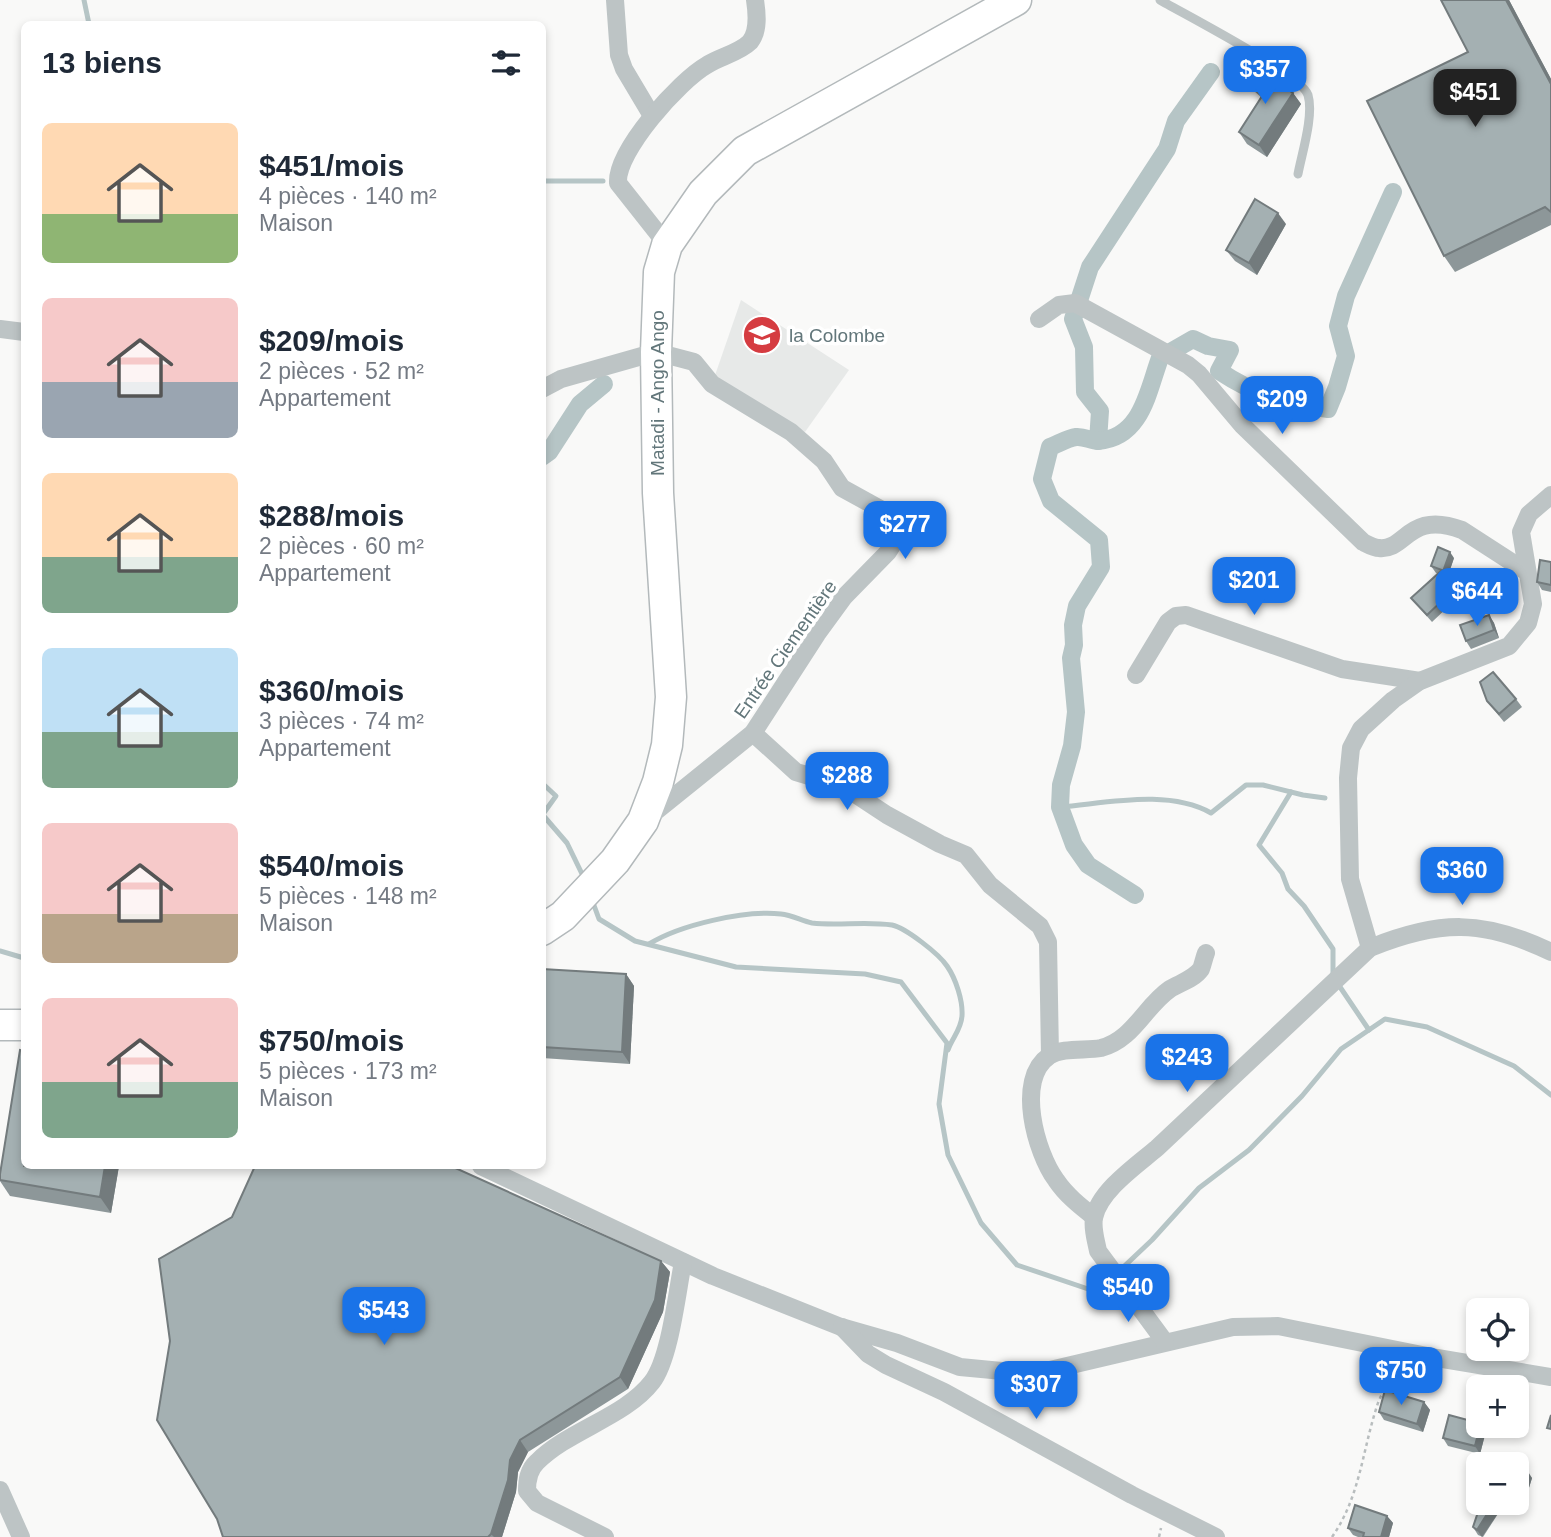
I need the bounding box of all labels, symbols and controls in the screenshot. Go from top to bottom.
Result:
icon: filters [487,44,525,82]
text: 13 biens [42,46,162,79]
pin: $357 [1224,46,1306,106]
text: $357 [1239,56,1291,82]
pin: $451 [1434,69,1516,129]
text: $451 [1449,79,1501,105]
text: $451/mois [259,149,404,182]
icon: home [98,151,182,235]
text: 4 pièces · 140 m² [259,183,437,209]
text: Maison [259,210,333,236]
street label: Matadi - Ango Ango [647,310,668,476]
school or university icon: la Colombe [741,314,783,356]
text: $209/mois [259,324,404,357]
place label: la Colombe [789,325,885,346]
icon: home [98,326,182,410]
text: 2 pièces · 52 m² [259,358,424,384]
pin: $209 [1241,376,1323,436]
text: Appartement [259,385,391,411]
text: $209 [1256,386,1308,412]
text: $288/mois [259,499,404,532]
icon: home [98,501,182,585]
pin: $277 [864,502,946,561]
text: $277 [879,511,931,537]
text: 2 pièces · 60 m² [259,533,424,559]
pin: $201 [1213,558,1295,617]
text: Appartement [259,560,391,586]
text: $201 [1228,567,1280,593]
pin: $644 [1436,568,1518,628]
street label: Entrée Ciementière [730,576,841,722]
text: $644 [1451,578,1503,604]
text: $360/mois [259,674,404,707]
icon: home [98,676,182,760]
text: 3 pièces · 74 m² [259,708,424,734]
text: Appartement [259,735,391,761]
pin: $288 [806,752,888,812]
text: $288 [821,762,873,788]
pin: $360 [1421,848,1503,907]
text: $540/mois [259,849,404,882]
icon: home [98,851,182,935]
text: $360 [1436,857,1488,883]
text: 5 pièces · 148 m² [259,883,437,909]
text: Maison [259,910,333,936]
text: $750/mois [259,1024,404,1057]
icon: home [98,1026,182,1110]
pin: $243 [1146,1034,1228,1094]
text: $243 [1161,1044,1213,1070]
text: 5 pièces · 173 m² [259,1058,437,1084]
text: Maison [259,1085,333,1111]
pin: $540 [1087,1264,1169,1324]
text: $540 [1102,1274,1154,1300]
pin: $543 [343,1288,425,1347]
text: $543 [358,1297,410,1323]
map controls [1466,1298,1529,1515]
button: locate [1466,1298,1529,1361]
pin: $750 [1360,1348,1442,1407]
text: $750 [1375,1357,1427,1383]
pin: $307 [995,1362,1077,1421]
text: $307 [1010,1371,1062,1397]
button: + [1466,1375,1529,1438]
button: − [1466,1452,1529,1515]

